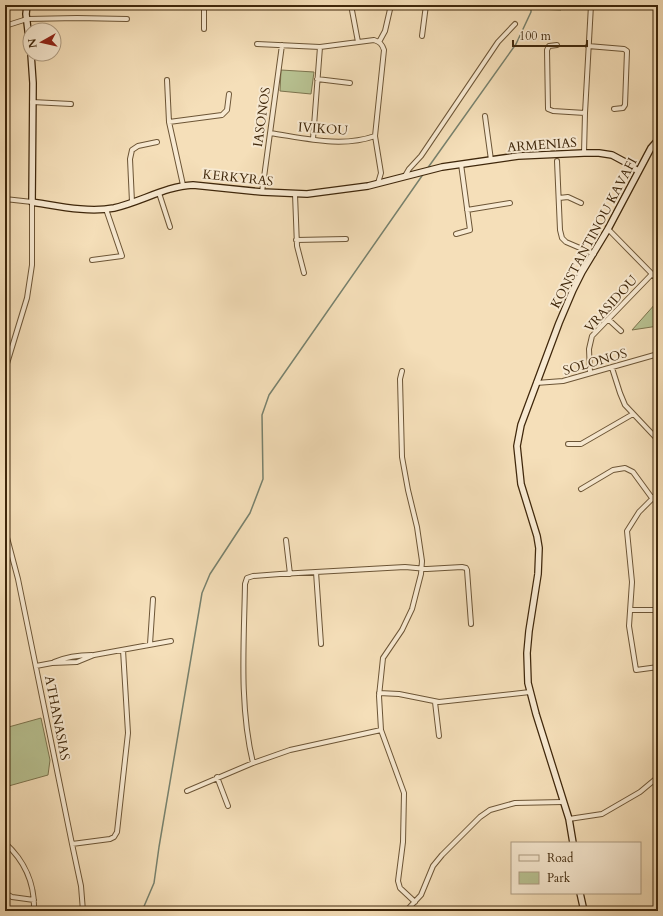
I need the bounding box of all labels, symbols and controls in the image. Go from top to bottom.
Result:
north arrow [22,22,62,62]
scale bar [513,22,587,48]
text: 100 m [519,28,552,44]
text: N [24,37,41,49]
street label: IASONOS [249,86,275,148]
street label: IVIKOU [297,118,349,140]
street label: ARMENIAS [507,134,577,156]
street label: KONSTANTINOU KAVAFI [547,154,641,312]
street label: KERKYRAS [202,165,274,191]
street label: VRASIDOU [581,271,642,336]
street label: SOLONOS [561,344,629,380]
street label: ATHANASIAS [40,674,74,762]
legend [511,842,641,894]
text: Road [547,850,574,866]
text: Park [547,870,571,886]

